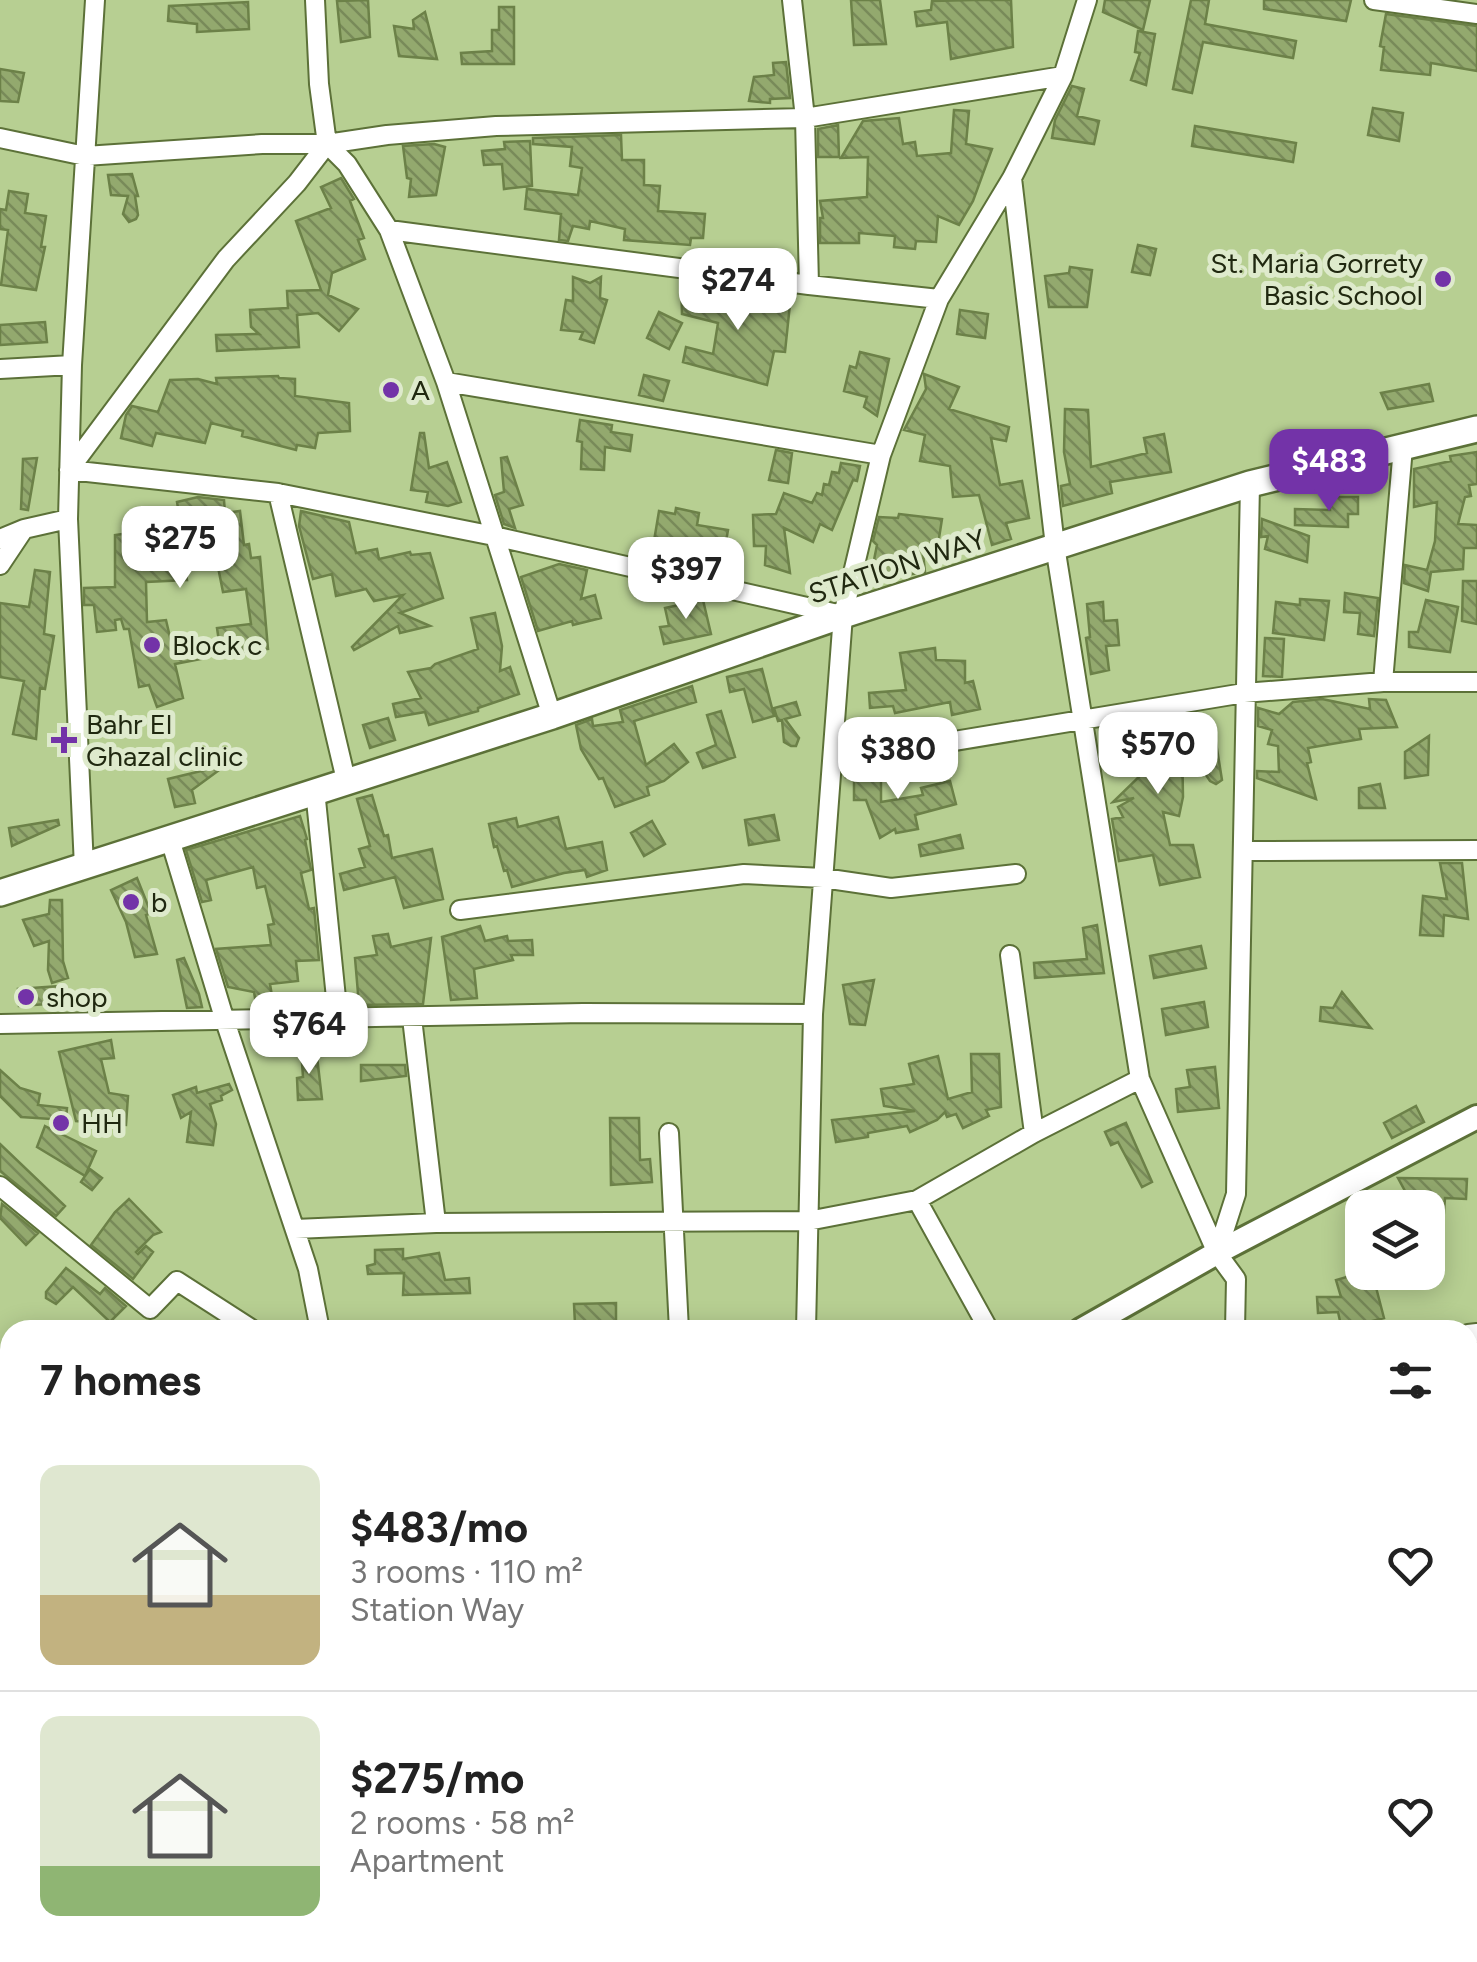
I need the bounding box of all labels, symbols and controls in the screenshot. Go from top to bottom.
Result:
place label: St. Maria Gorrety Basic School [1210,246,1423,312]
pin: $274 [679,248,797,333]
text: $274 [701,261,775,299]
marker: St. Maria Gorrety Basic School [1432,268,1454,290]
place label: A [411,373,430,407]
marker: A [380,379,402,401]
pin: $483 [1270,429,1388,514]
text: $483 [1291,442,1367,480]
pin: $275 [121,506,239,591]
text: $275 [144,519,216,557]
street label: STATION WAY [804,521,990,611]
pin: $397 [627,537,745,622]
text: $397 [650,550,722,588]
place label: Block c [172,628,262,662]
marker: Block c [141,634,163,656]
place label: Bahr El Ghazal clinic [86,707,243,773]
pin: $570 [1099,712,1217,797]
pin: $380 [839,717,957,802]
text: $570 [1121,725,1195,763]
marker: Bahr El Ghazal clinic [51,727,77,753]
text: $380 [860,730,936,768]
place label: b [151,885,167,919]
marker: b [120,891,142,913]
place label: shop [46,980,107,1014]
marker: shop [15,986,37,1008]
pin: $764 [250,992,368,1077]
text: $764 [272,1005,346,1043]
place label: HH [81,1106,123,1140]
marker: HH [50,1112,72,1134]
map controls [1345,1190,1445,1290]
button: layers [1345,1190,1445,1290]
icon: filters [1383,1353,1438,1408]
text: 7 homes [40,1355,201,1406]
text: $483/mo [350,1502,528,1553]
icon: home [120,1505,240,1625]
icon: heart [1383,1538,1438,1593]
text: 3 rooms · 110 m² [350,1553,583,1591]
text: Station Way [350,1591,524,1629]
text: $275/mo [350,1753,525,1804]
icon: home [120,1756,240,1876]
icon: heart [1383,1789,1438,1844]
text: 2 rooms · 58 m² [350,1804,575,1842]
text: Apartment [350,1842,504,1880]

